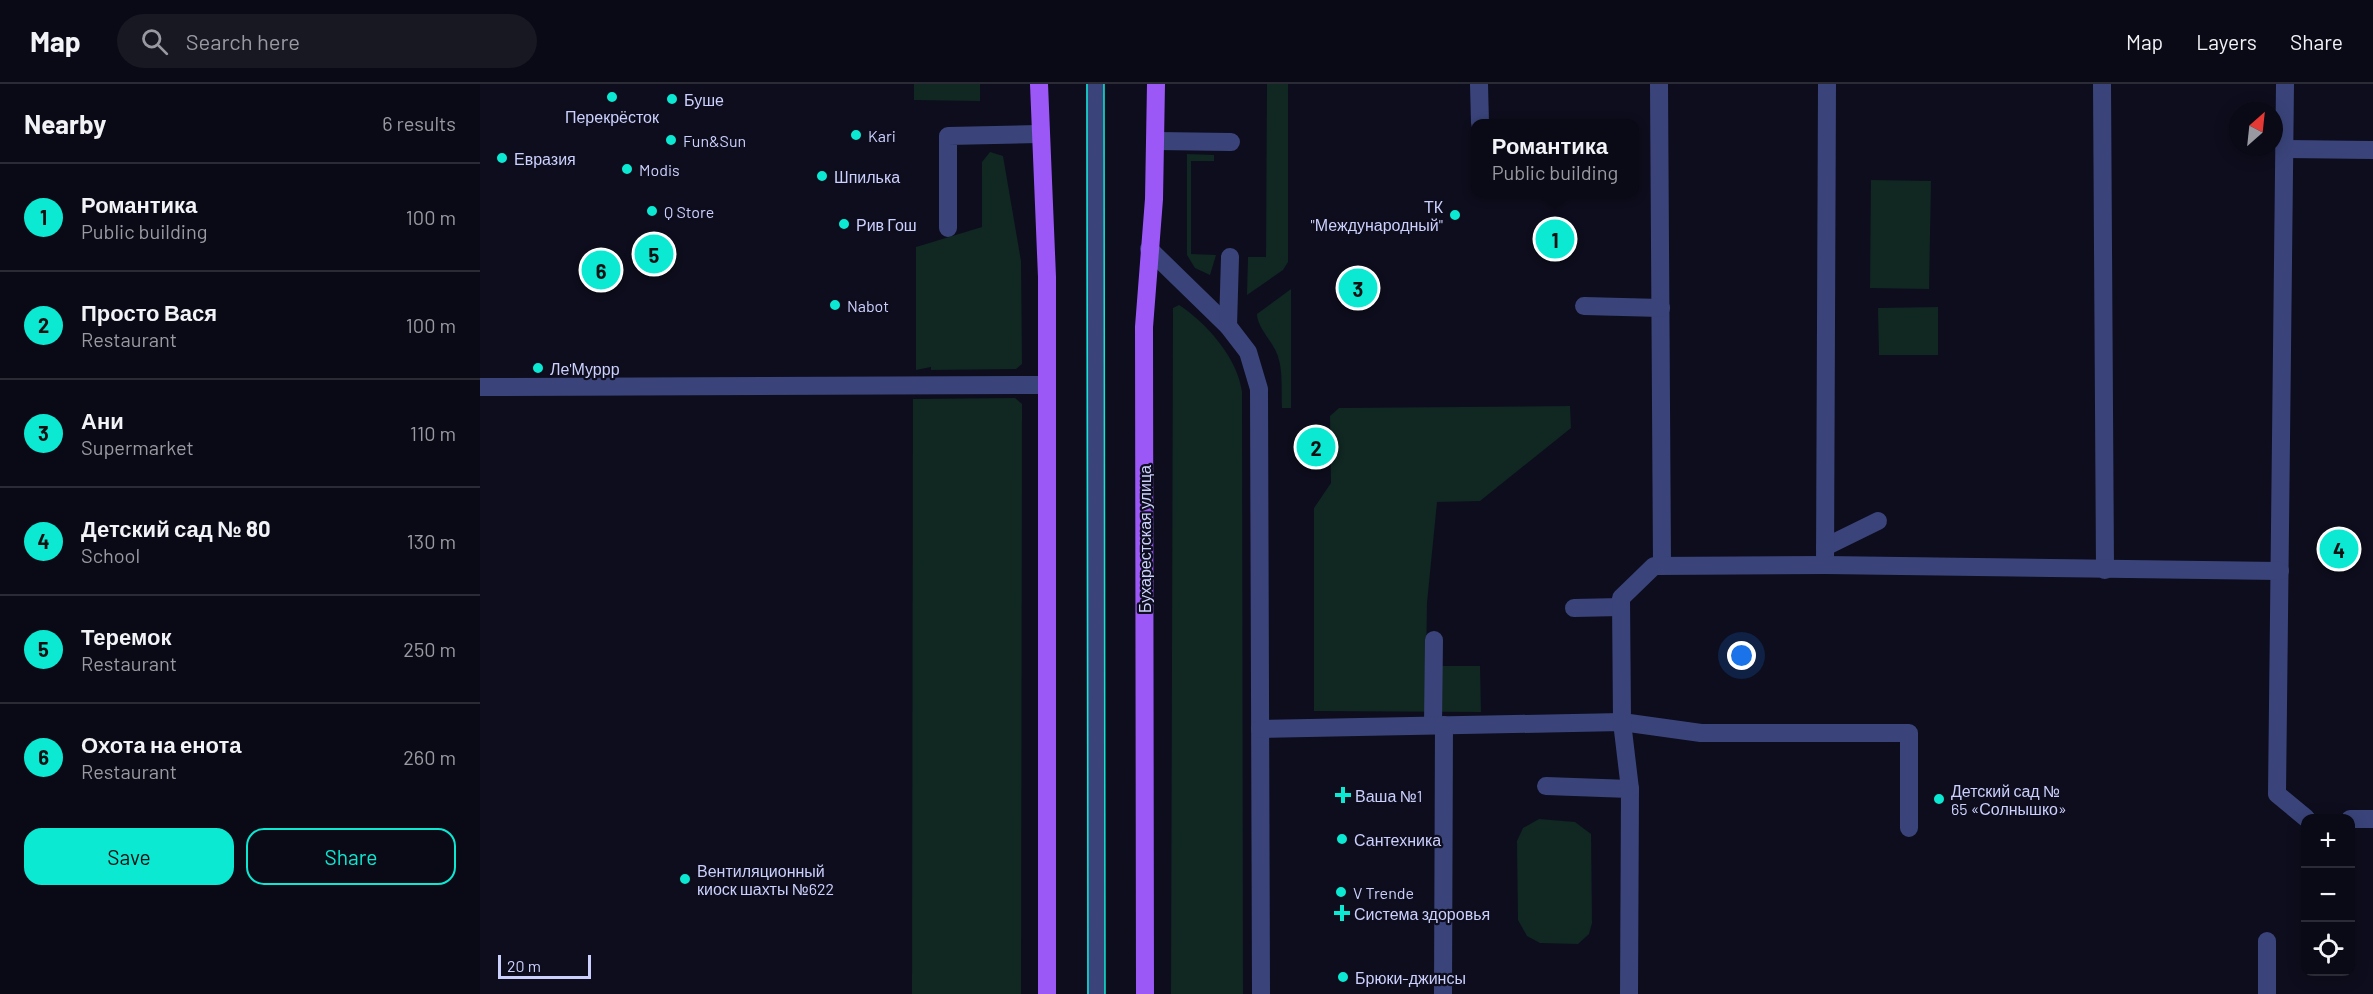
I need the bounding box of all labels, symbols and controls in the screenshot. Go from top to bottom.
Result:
search box [117,14,537,68]
text: Map [30,24,81,58]
icon: search [138,25,171,58]
text: Search here [186,28,300,54]
text: Map [2126,29,2163,54]
text: Layers [2196,29,2257,54]
text: Share [2290,29,2343,54]
marker: Перекрёсток [605,90,619,104]
place label: Буше [684,90,724,109]
marker: Буше [665,92,679,106]
north arrow [2229,102,2283,156]
place label: Перекрёсток [565,107,660,126]
text: Nearby [24,108,106,139]
text: 6 results [382,111,456,135]
popup [1471,119,1639,197]
place label: Kari [868,126,896,145]
marker: Kari [849,128,863,142]
place label: Fun&Sun [683,131,746,150]
text: Романтика [1492,132,1608,158]
marker: Fun&Sun [664,133,678,147]
place label: Евразия [514,149,576,168]
marker: Евразия [495,151,509,165]
place label: Modis [639,160,680,179]
text: Public building [1492,160,1618,184]
marker: Modis [620,162,634,176]
place label: Шпилька [834,167,900,186]
marker: Шпилька [815,169,829,183]
text: Романтика [81,191,197,217]
place label: ТК "Международный" [1311,197,1444,234]
place label: Q Store [664,202,714,221]
marker: Q Store [645,204,659,218]
text: 1 [40,205,47,229]
text: 100 m [406,205,456,229]
marker: ТК "Международный" [1448,208,1462,222]
place label: Рив Гош [856,215,917,234]
pin: 1 [1536,216,1574,262]
marker: Рив Гош [837,217,851,231]
text: Public building [81,219,207,243]
pin: 5 [634,232,674,276]
pin: 6 [582,248,620,292]
pin: 3 [1338,266,1378,310]
place label: Nabot [847,296,889,315]
marker: Nabot [828,298,842,312]
text: Просто Вася [81,299,217,325]
text: 2 [38,313,49,337]
text: 100 m [406,313,456,337]
text: Restaurant [81,327,177,351]
place label: Ле'Муррр [550,359,620,378]
marker: Ле'Муррр [531,361,545,375]
text: Ани [81,407,124,433]
text: 3 [38,421,49,445]
text: 110 m [410,421,456,445]
pin: 2 [1296,424,1336,470]
text: Supermarket [81,435,194,459]
street label: Бухарестская улица [1135,465,1154,613]
text: Детский сад № 80 [81,515,271,541]
pin: 4 [2320,526,2358,572]
text: 4 [37,529,50,553]
text: 130 m [407,529,456,553]
text: School [81,543,140,567]
text: Теремок [81,623,171,649]
text: 5 [38,637,49,661]
text: 250 m [403,637,456,661]
your location [1727,641,1756,670]
text: Restaurant [81,651,177,675]
text: Охота на енота [81,731,241,757]
text: 6 [38,745,49,769]
text: 260 m [403,745,456,769]
text: Restaurant [81,759,177,783]
place label: Детский сад № 65 «Солнышко» [1951,781,2067,818]
place label: Ваша №1 [1355,786,1422,805]
marker: Ваша №1 [1336,788,1350,802]
marker: Детский сад № 65 «Солнышко» [1932,792,1946,806]
map controls [2301,814,2355,976]
button: + [2301,814,2355,868]
button: Save [24,828,234,885]
button: Share [246,828,456,885]
place label: Сантехника [1354,830,1441,849]
marker: Сантехника [1335,832,1349,846]
place label: Вентиляционный киоск шахты №622 [697,861,834,898]
button: − [2301,868,2355,922]
marker: Вентиляционный киоск шахты №622 [678,872,692,886]
place label: V Trende [1353,883,1414,902]
marker: V Trende [1334,885,1348,899]
place label: Система здоровья [1354,904,1490,923]
marker: Система здоровья [1335,906,1349,920]
button: locate [2301,922,2355,976]
scale bar [498,952,591,980]
text: 20 m [507,956,541,975]
place label: Брюки-джинсы [1355,968,1466,987]
marker: Брюки-джинсы [1336,970,1350,984]

